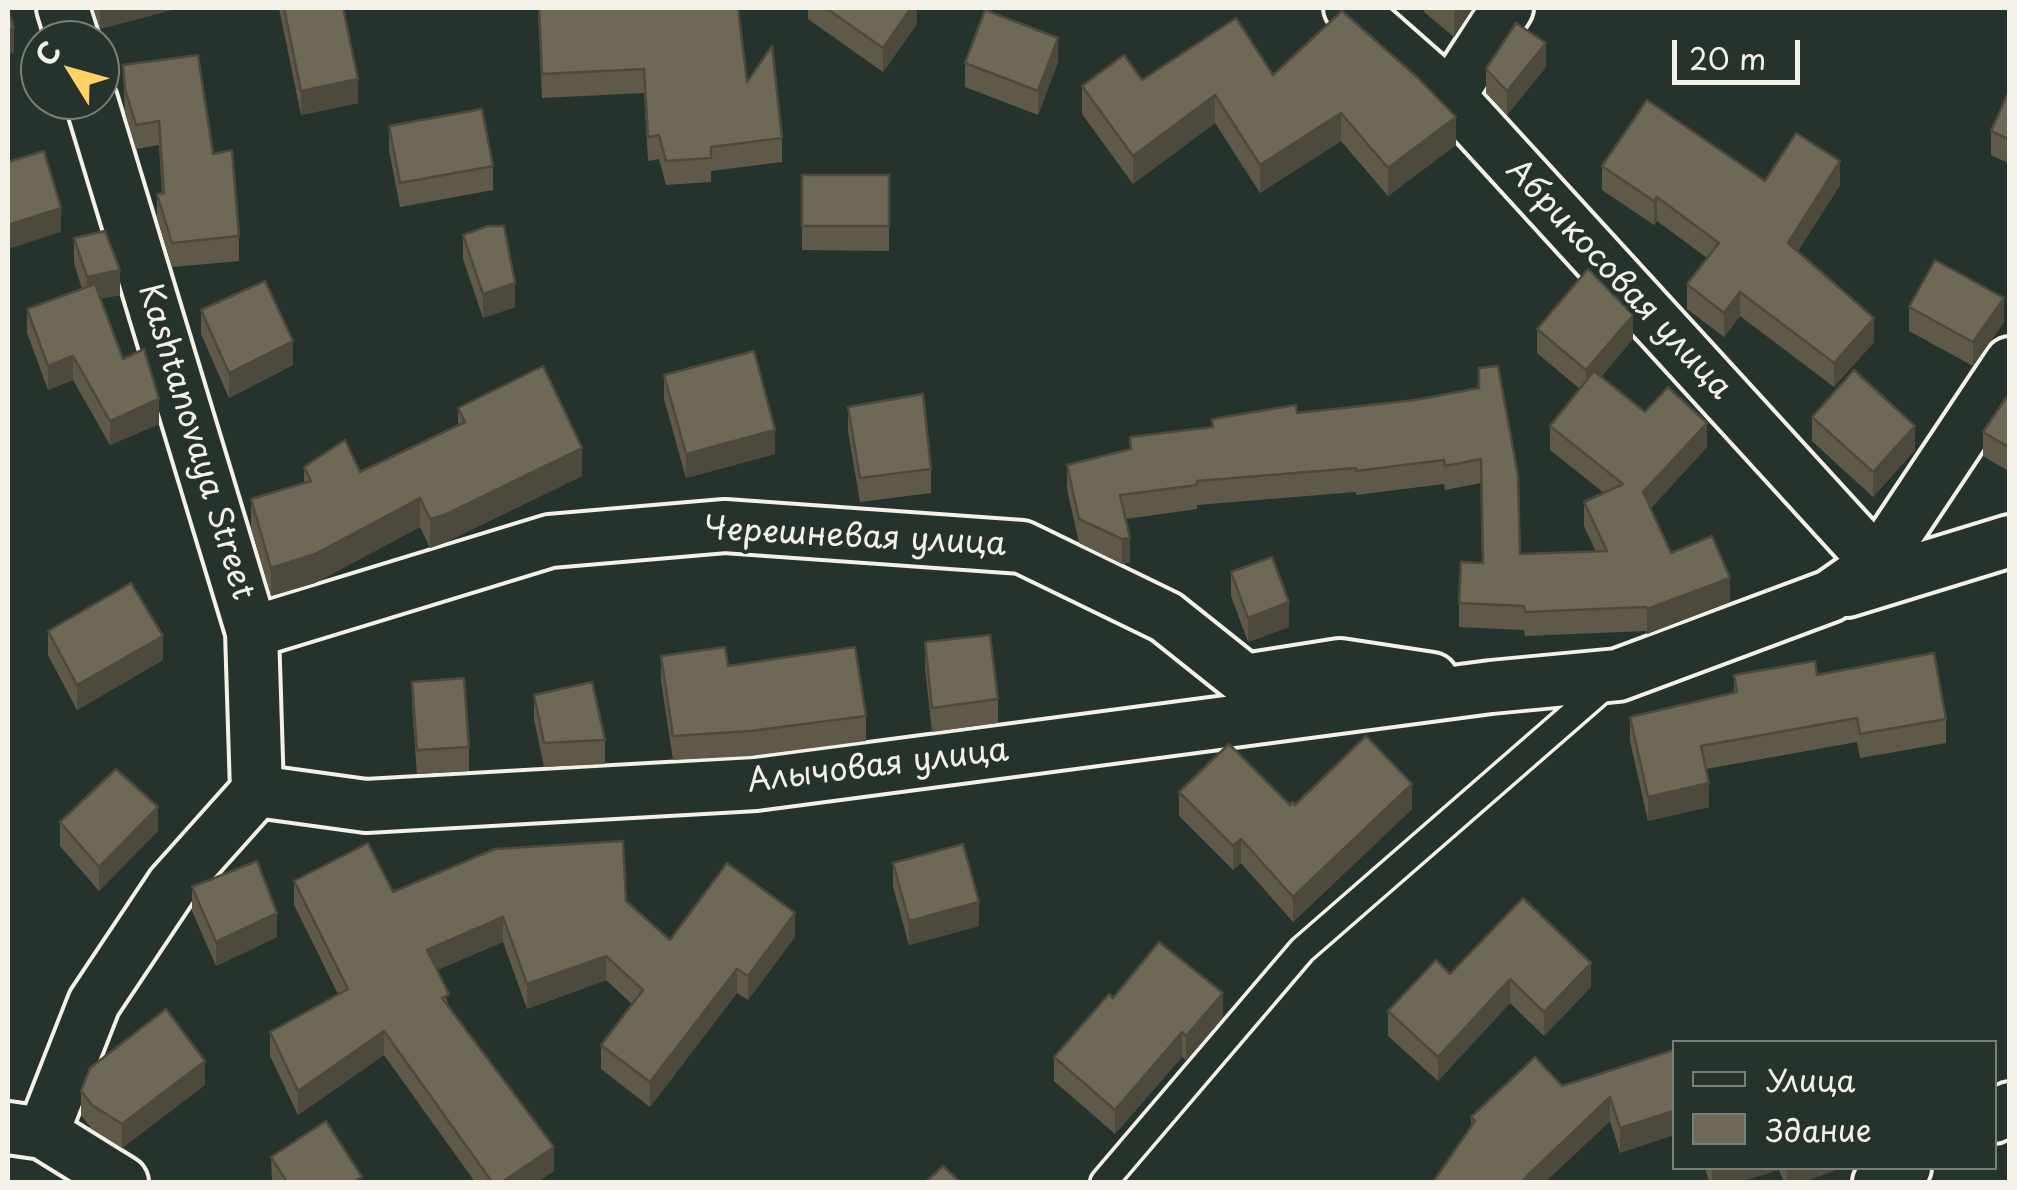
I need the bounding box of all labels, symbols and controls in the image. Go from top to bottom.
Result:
north arrow [20,20,120,120]
scale bar [1677,20,1804,82]
text: С [24,31,71,74]
text: 20 m [1689,35,1766,80]
street label: Абрикосовая улица [1497,152,1739,408]
street label: Kashtanovaya Street [129,279,261,605]
street label: Черешневая улица [703,511,1007,565]
street label: Алычовая улица [745,732,1011,802]
legend [1672,1040,1997,1170]
text: Улица [1766,1057,1855,1102]
text: Здание [1766,1107,1872,1152]

